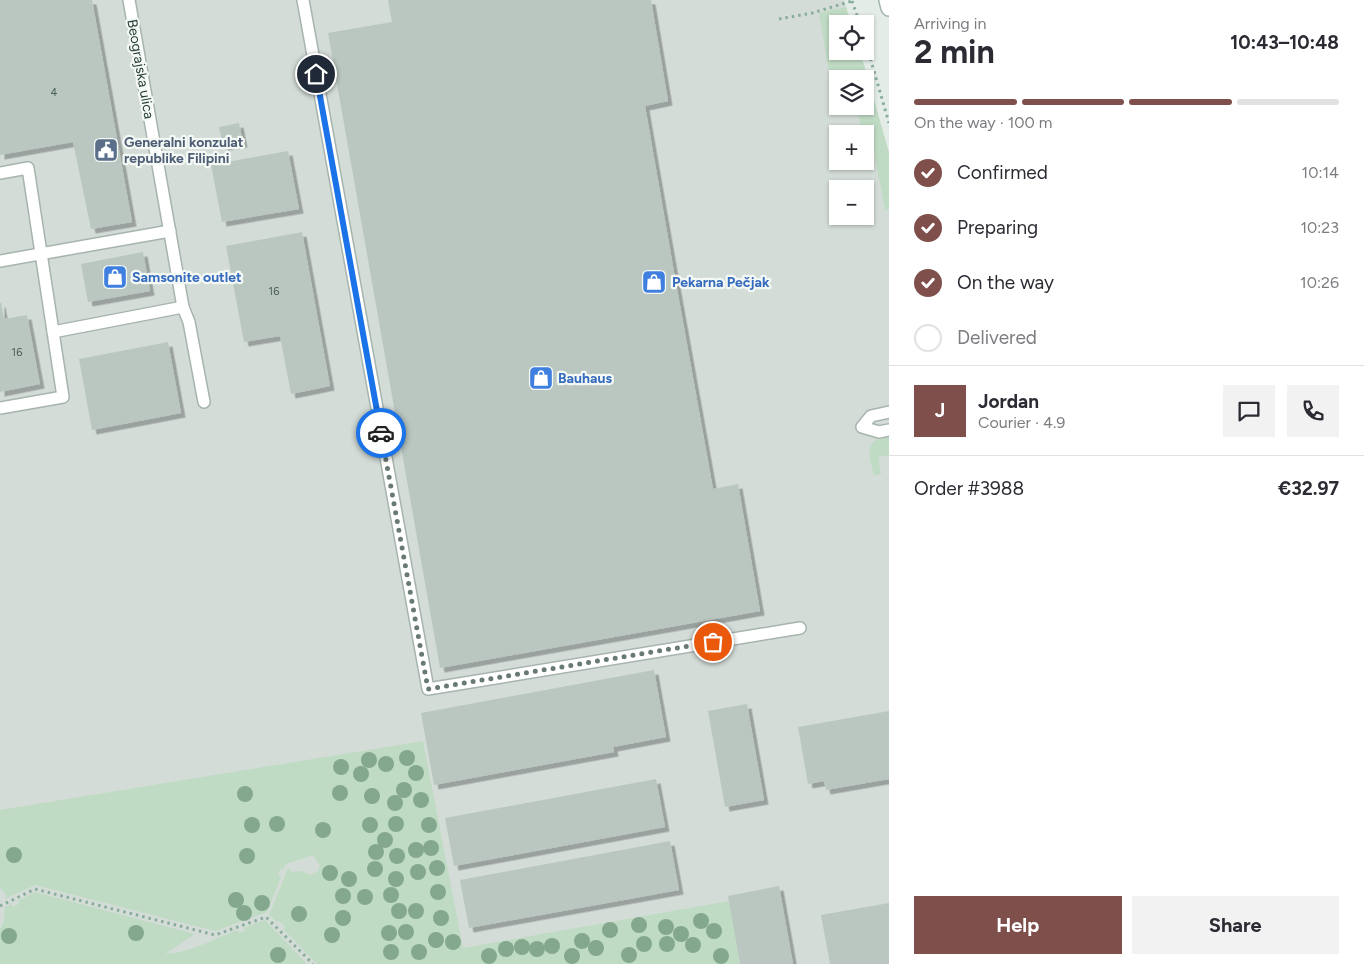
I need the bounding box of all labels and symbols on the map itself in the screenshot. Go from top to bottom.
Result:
street label: Beograjska ulica [123,18,158,120]
pin [295,53,337,95]
house number: 4 [51,86,58,99]
place label: Generalni konzulat republike Filipini [124,134,244,167]
public building icon: Generalni konzulat republike Filipini [93,137,119,163]
shop icon: Samsonite outlet [102,264,128,290]
place label: Samsonite outlet [132,269,242,286]
shop icon: Pekarna Pečjak [641,269,667,295]
place label: Pekarna Pečjak [672,274,770,291]
house number: 16 [269,285,279,298]
house number: 16 [12,346,22,359]
shop icon: Bauhaus [528,365,554,391]
place label: Bauhaus [558,370,612,387]
courier [356,408,406,458]
pin [692,621,734,663]

